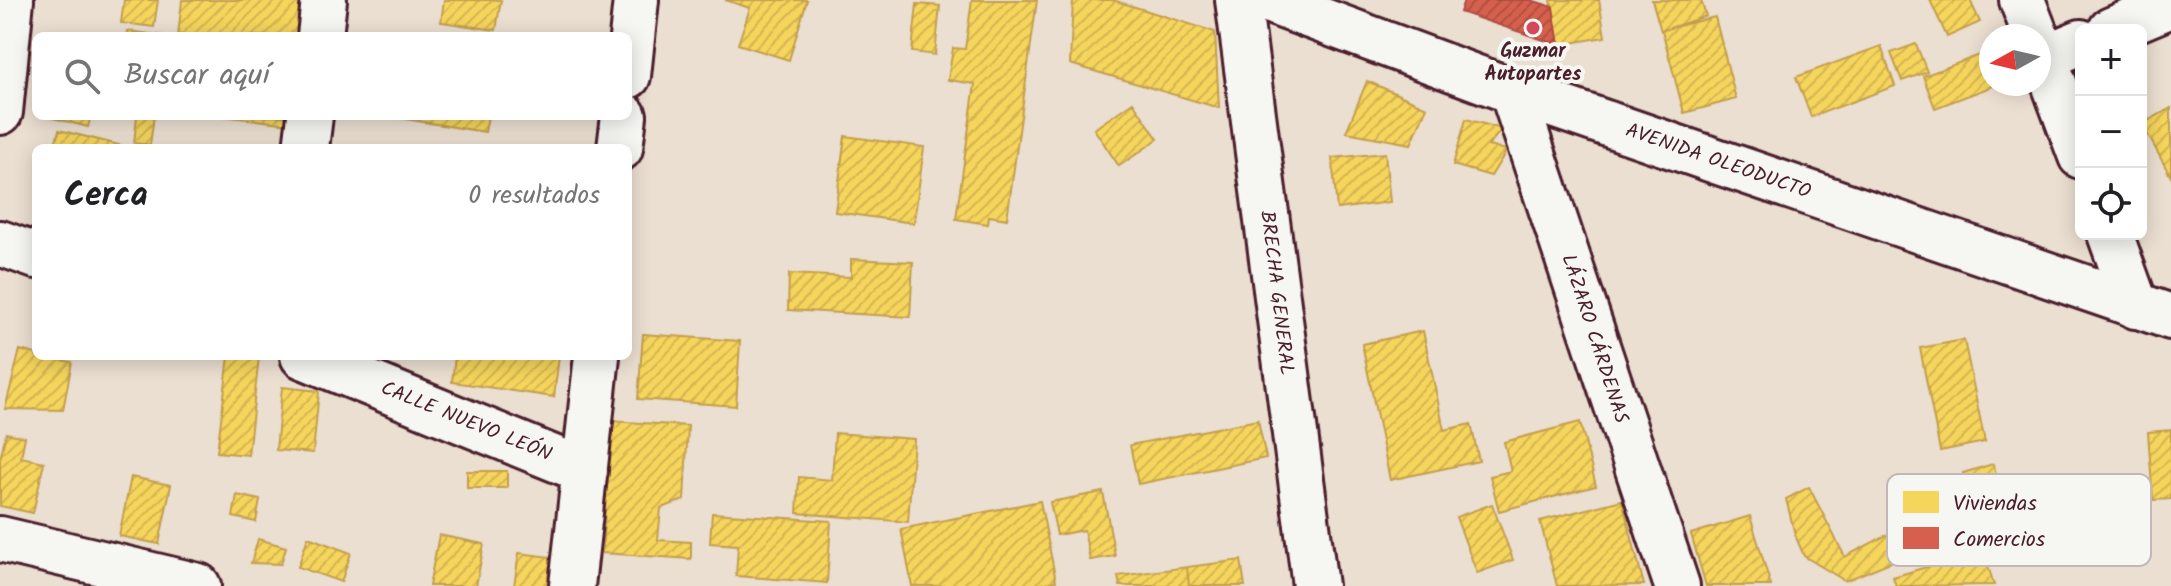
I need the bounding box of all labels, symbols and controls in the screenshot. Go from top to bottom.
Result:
marker: Guzmar Autopartes [1524,19,1542,37]
north arrow [1979,24,2051,96]
map controls [2075,24,2147,240]
button: + [2075,24,2147,96]
search box [32,32,632,120]
place label: Guzmar Autopartes [1485,36,1582,91]
text: Buscar aquí [124,52,270,100]
icon: search [60,54,104,98]
button: − [2075,96,2147,168]
street label: AVENIDA OLEODUCTO [1621,115,1815,209]
button: locate [2075,168,2147,240]
text: Cerca [64,169,148,223]
text: 0 resultados [468,175,600,217]
street label: BRECHA GENERAL [1250,209,1302,377]
street label: LÁZARO CÁRDENAS [1552,250,1637,428]
street label: CALLE NUEVO LEÓN [376,373,556,471]
legend [1887,474,2151,566]
text: Viviendas [1953,487,2037,522]
text: Comercios [1953,523,2046,558]

